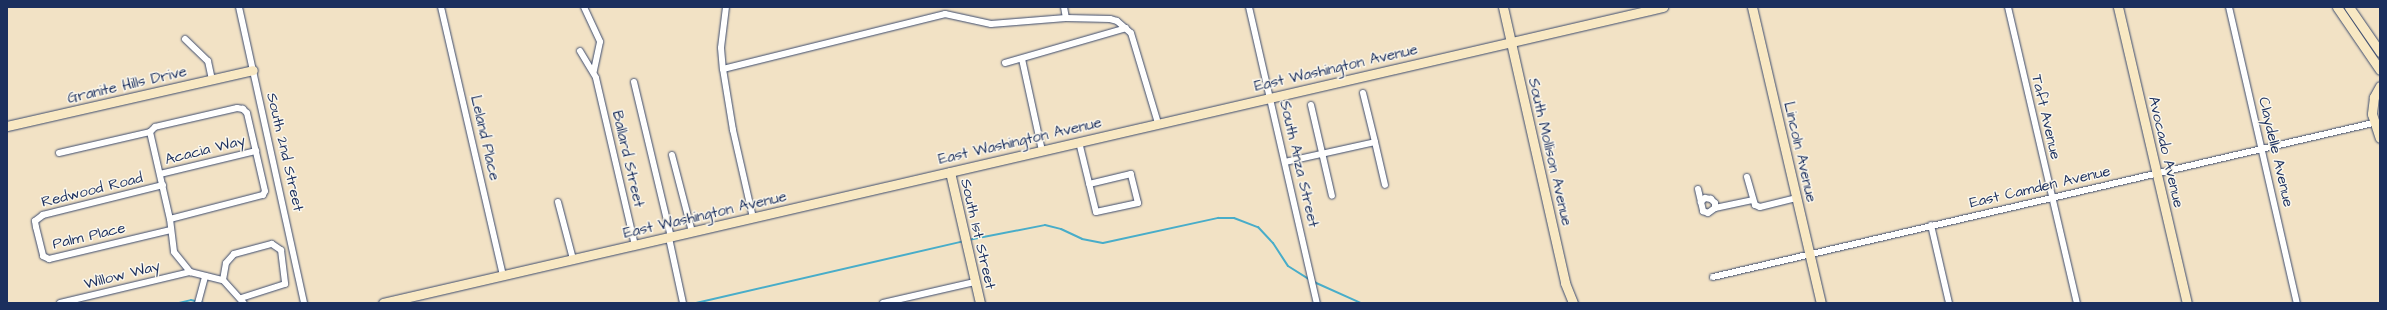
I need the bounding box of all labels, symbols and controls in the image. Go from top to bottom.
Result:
street label: East Washington Avenue [1253,40,1419,96]
street label: Granite Hills Drive [66,63,188,107]
street label: Taft Avenue [2027,73,2065,161]
street label: South Mollison Avenue [1524,76,1576,228]
street label: South 2nd Street [263,91,307,213]
street label: Leland Place [466,94,504,182]
street label: Avocado Avenue [2144,95,2188,209]
street label: Claydelle Avenue [2255,95,2297,209]
street label: South Anza Street [1276,99,1322,229]
street label: Lincoln Avenue [1780,100,1820,204]
street label: Ballard Street [608,109,648,209]
street label: East Washington Avenue [937,113,1103,169]
street label: Acacia Way [163,131,247,169]
street label: East Camden Avenue [1968,162,2112,212]
street label: Redwood Road [40,169,144,211]
street label: South 1st Street [957,177,999,291]
street label: East Washington Avenue [622,187,788,243]
street label: Palm Place [51,219,127,253]
street label: Willow Way [82,257,162,293]

